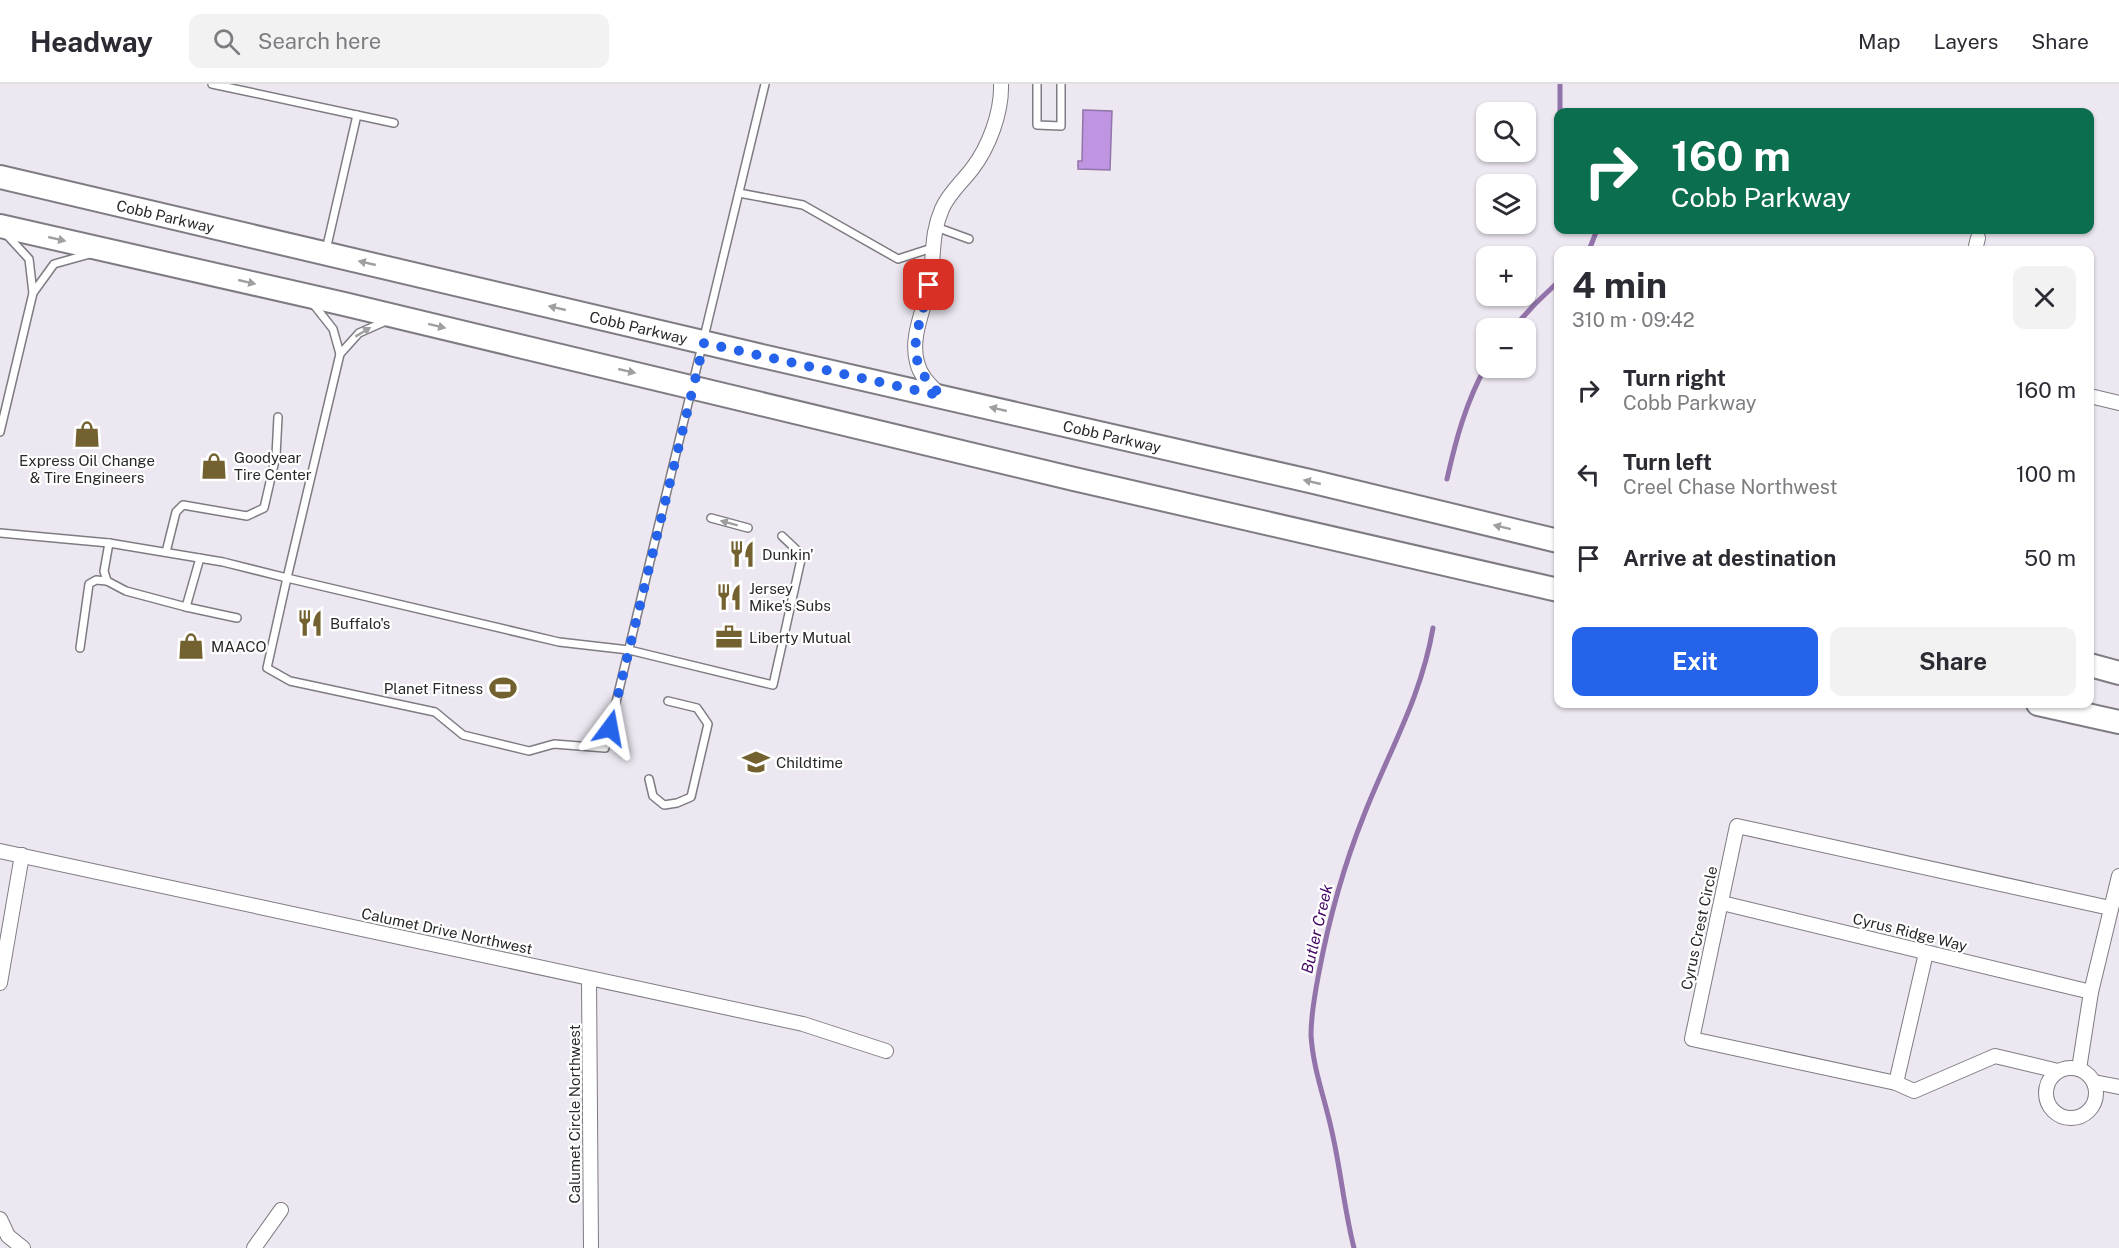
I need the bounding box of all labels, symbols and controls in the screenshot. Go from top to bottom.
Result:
search box [189,14,609,68]
text: Headway [30,25,153,58]
icon: search [210,25,243,58]
text: Search here [258,28,381,54]
text: Map [1858,29,1901,54]
text: Layers [1934,29,1998,54]
text: Share [2031,29,2089,54]
map controls [1476,102,1536,378]
button: search [1476,102,1536,162]
text: 160 m [1671,131,1791,180]
icon: right [1572,132,1650,210]
button: layers [1476,174,1536,234]
text: Cobb Parkway [1671,181,1851,213]
street label: Cobb Parkway [115,196,216,236]
one-way arrow [48,235,67,244]
button: + [1476,246,1536,306]
one-way arrow [358,258,377,267]
pin [903,259,954,310]
text: 4 min [1572,264,1667,306]
button: close [2013,266,2076,329]
icon: arrive [912,268,945,301]
one-way arrow [238,278,257,287]
one-way arrow [548,302,566,312]
street label: Cobb Parkway [588,307,689,347]
text: 310 m · 09:42 [1572,308,1695,332]
button: − [1476,318,1536,378]
one-way arrow [428,322,446,332]
one-way arrow [355,327,372,338]
text: Turn right [1623,365,1726,391]
one-way arrow [618,366,636,376]
icon: right [1572,374,1605,407]
text: 160 m [2016,377,2076,403]
text: Cobb Parkway [1623,391,1756,415]
one-way arrow [989,404,1008,414]
street label: Cobb Parkway [1062,417,1163,455]
shop icon: Express Oil Change & Tire Engineers [72,419,102,449]
place label: Goodyear Tire Center [234,449,312,483]
text: Turn left [1623,449,1712,475]
shop icon: Goodyear Tire Center [199,451,229,481]
place label: Express Oil Change & Tire Engineers [19,452,155,486]
icon: left [1572,458,1605,491]
text: 100 m [2016,461,2076,487]
text: Creel Chase Northwest [1623,475,1838,499]
one-way arrow [1303,476,1321,486]
one-way arrow [720,518,738,527]
one-way arrow [1492,522,1511,532]
restaurant icon: Dunkin' [727,539,757,569]
icon: arrive [1572,542,1605,575]
text: Arrive at destination [1623,545,1836,571]
text: 50 m [2024,545,2076,571]
place label: Dunkin' [762,546,814,563]
place label: Jersey Mike's Subs [749,580,831,614]
restaurant icon: Jersey Mike's Subs [714,582,744,612]
restaurant icon: Buffalo's [295,608,325,638]
place label: Buffalo's [330,615,390,632]
office icon: Liberty Mutual [714,622,744,652]
button: Exit [1572,627,1818,696]
button: Share [1830,627,2076,696]
place label: Liberty Mutual [749,629,851,646]
shop icon: MAACO [176,631,206,661]
place label: MAACO [211,638,267,655]
sports icon: Planet Fitness [488,673,518,703]
place label: Planet Fitness [384,680,483,697]
position arrow [578,696,642,760]
school or university icon: Childtime [741,747,771,777]
place label: Childtime [776,754,843,771]
street label: Cyrus Crest Circle [1678,865,1720,991]
water label: Butler Creek [1298,882,1337,975]
street label: Calumet Drive Northwest [360,905,534,957]
street label: Cyrus Ridge Way [1851,910,1969,954]
street label: Calumet Circle Northwest [566,1024,583,1204]

